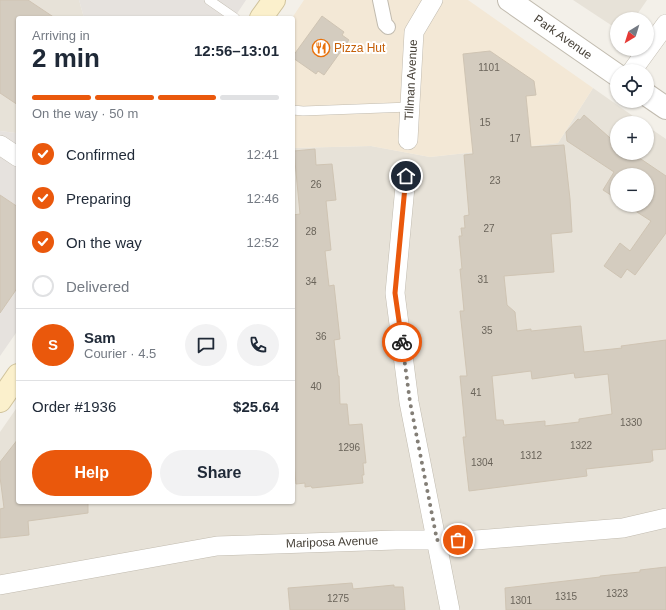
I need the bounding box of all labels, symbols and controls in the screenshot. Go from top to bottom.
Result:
street label: Park Avenue [531,12,595,62]
north arrow [610,12,654,56]
map controls [610,12,654,212]
text: Arriving in [32,28,90,43]
restaurant icon: Pizza Hut [311,38,331,58]
street label: Tillman Avenue [402,39,420,121]
place label: Pizza Hut [334,41,386,55]
text: 12:56–13:01 [194,42,279,59]
text: 2 min [32,43,100,73]
house number: 1101 [478,62,500,73]
button: locate [610,64,654,108]
text: On the way · 50 m [32,106,138,121]
button: + [610,116,654,160]
house number: 15 [479,117,491,128]
house number: 17 [509,133,521,144]
icon: check [32,143,54,165]
text: Confirmed [66,146,135,163]
text: 12:41 [246,147,279,162]
pin [389,159,423,193]
icon: home [395,165,417,187]
button: − [610,168,654,212]
house number: 23 [489,175,501,186]
house number: 26 [310,179,322,190]
icon: check [32,187,54,209]
text: Preparing [66,190,131,207]
text: 12:46 [246,191,279,206]
house number: 27 [483,223,495,234]
house number: 28 [305,226,317,237]
icon: check [32,231,54,253]
text: On the way [66,234,142,251]
text: 12:52 [246,235,279,250]
house number: 31 [477,274,489,285]
house number: 34 [305,276,317,287]
text: Delivered [66,278,129,295]
courier [382,322,422,362]
button: chat [185,324,227,366]
button: phone [237,324,279,366]
house number: 35 [481,325,493,336]
text: Sam [84,329,116,346]
house number: 36 [315,331,327,342]
icon: bike [391,331,413,353]
text: S [48,336,58,353]
text: Courier · 4.5 [84,346,156,361]
house number: 40 [310,381,322,392]
house number: 41 [470,387,482,398]
text: Order #1936 [32,398,116,415]
text: $25.64 [233,398,279,415]
house number: 1330 [620,417,643,428]
house number: 1322 [570,440,593,451]
house number: 1296 [338,442,361,453]
button: Help [32,450,152,496]
button: Share [160,450,279,496]
house number: 1312 [520,450,543,461]
house number: 1304 [471,457,494,468]
pin [441,523,475,557]
icon: bag [447,529,469,551]
street label: Mariposa Avenue [286,533,379,551]
house number: 1323 [606,588,629,599]
house number: 1315 [555,591,578,602]
house number: 1275 [327,593,350,604]
house number: 1301 [510,595,533,606]

